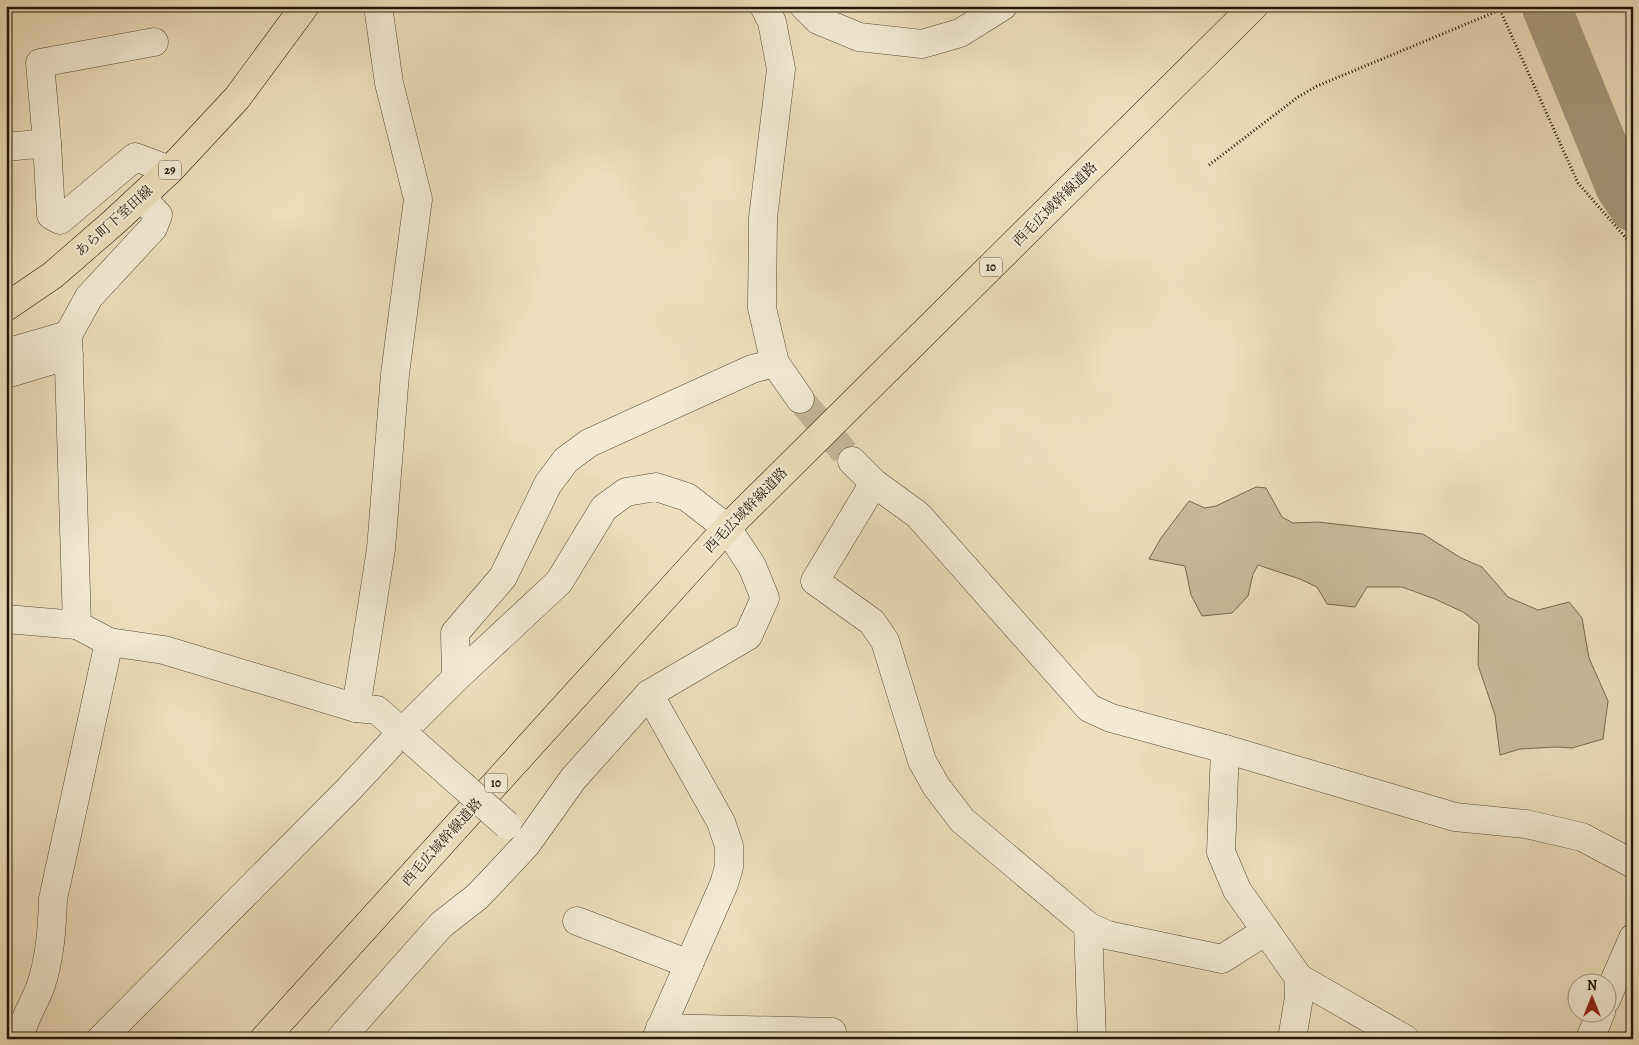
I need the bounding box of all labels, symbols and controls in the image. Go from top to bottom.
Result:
street label: 西毛広域幹線道路 [1009,158,1101,250]
road number: 29 [159,160,181,180]
street label: あら町下室田線 [71,181,157,261]
road number: 10 [980,258,1002,276]
street label: 西毛広域幹線道路 [700,463,792,557]
road number: 10 [485,774,507,792]
street label: 西毛広域幹線道路 [397,794,487,890]
north arrow [1566,972,1616,1022]
text: N [1587,976,1597,995]

